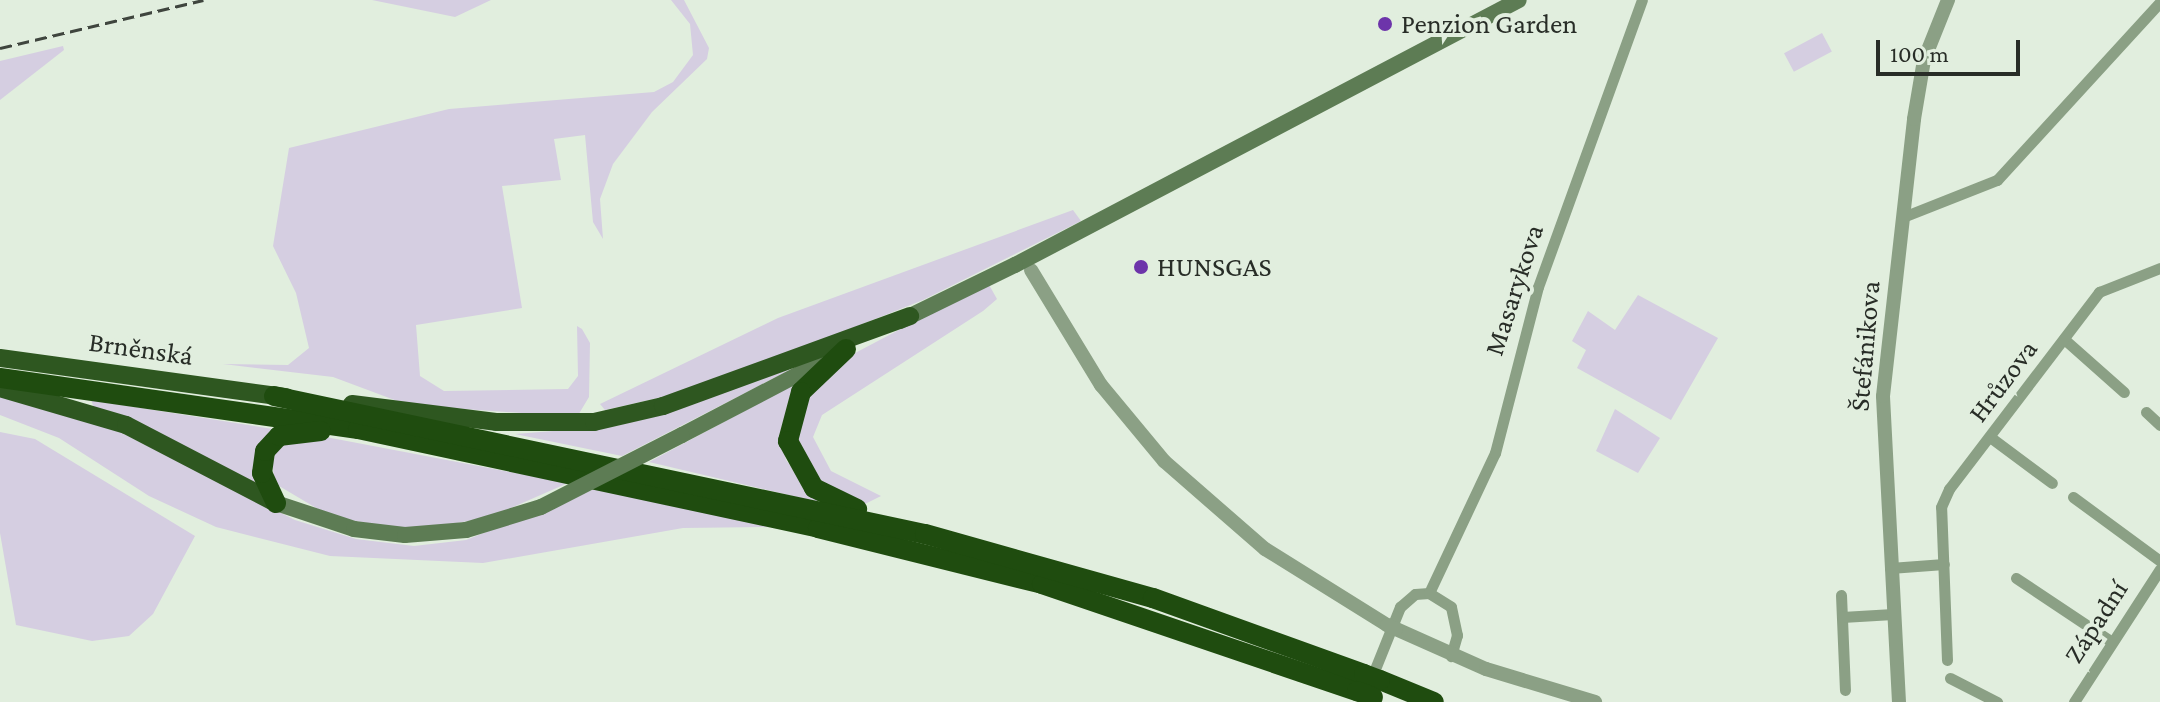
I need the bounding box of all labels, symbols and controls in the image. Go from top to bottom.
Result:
place label: Penzion Garden [1401,7,1577,41]
marker: Penzion Garden [1376,15,1394,33]
scale bar [1880,24,2024,74]
text: 100 m [1890,40,1949,67]
street label: Masarykova [1477,220,1551,360]
place label: HUNSGAS [1157,250,1272,284]
marker: HUNSGAS [1132,258,1150,276]
street label: Štefánikova [1843,279,1887,413]
street label: Brněnská [87,325,195,373]
street label: Hrůzova [1961,333,2045,429]
street label: Západní [2057,574,2135,670]

